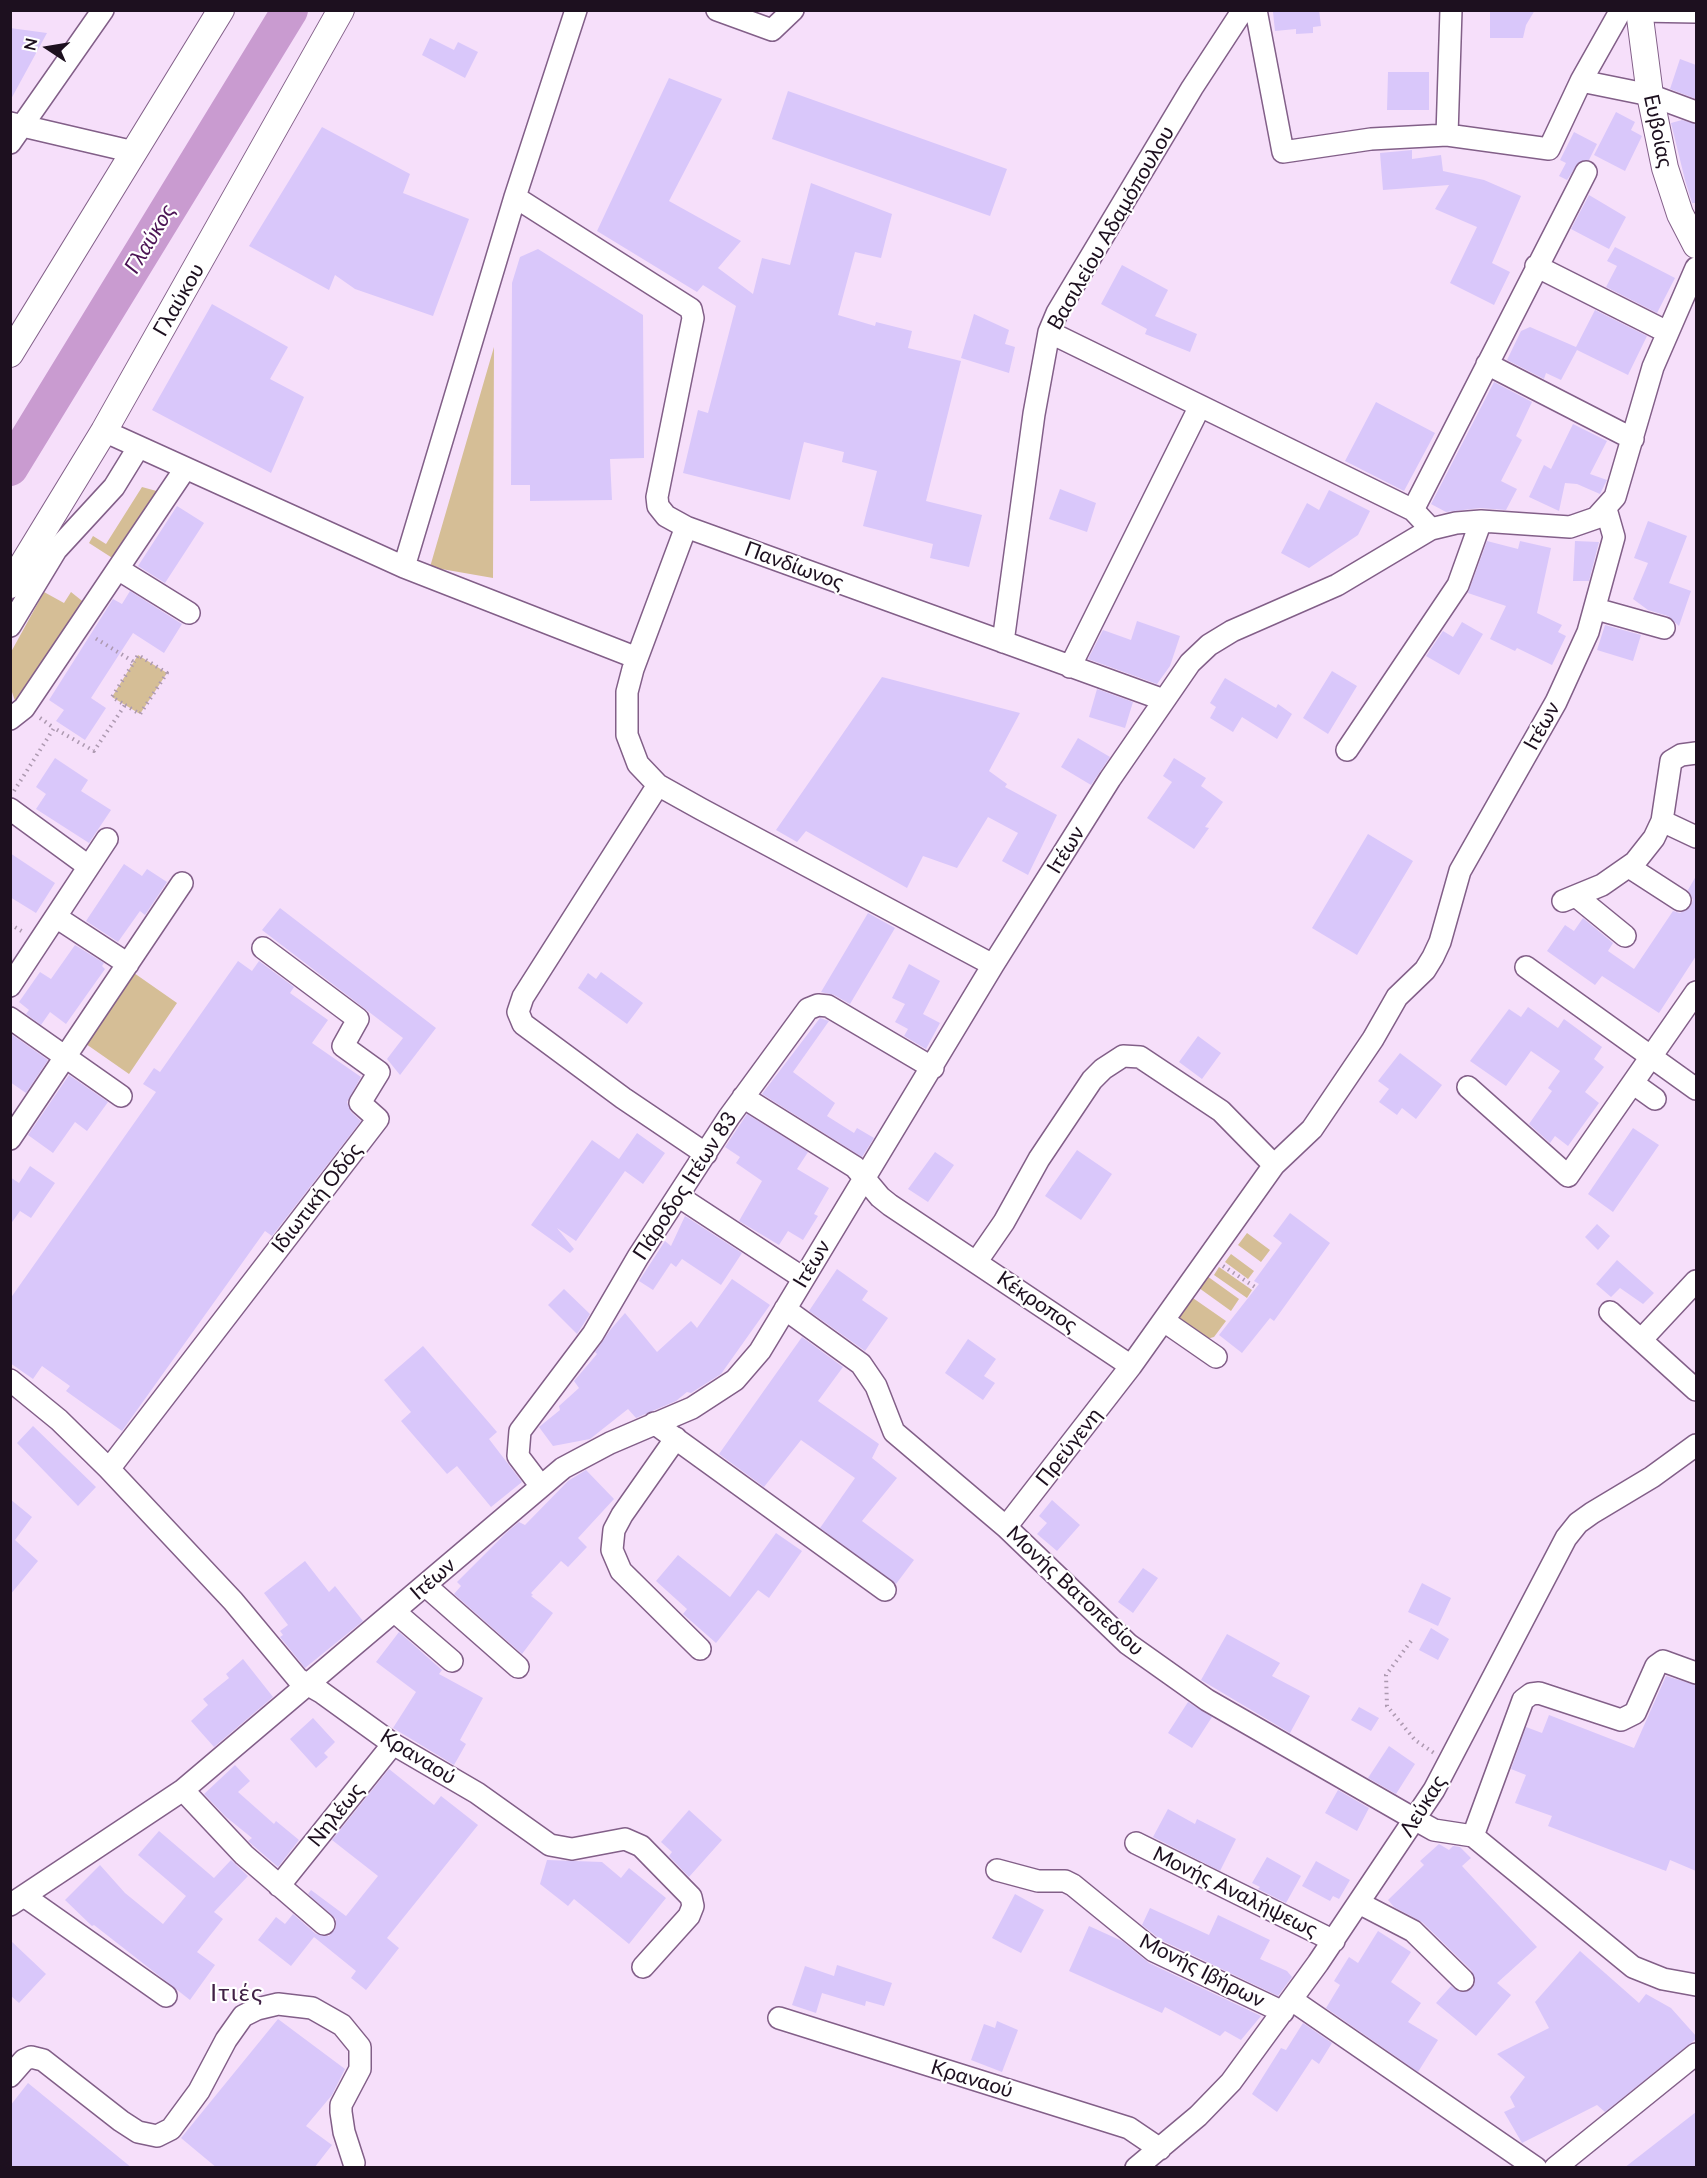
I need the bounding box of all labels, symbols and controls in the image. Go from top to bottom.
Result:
north arrow [18,18,78,78]
text: N [19,36,40,52]
street label: Ευβοίας [1638,92,1678,170]
street label: Βασιλείου Αδαμόπουλου [1042,122,1180,334]
water label: Γλαύκος [119,200,181,278]
street label: Γλαύκου [148,259,210,341]
street label: Πανδίωνος [741,536,847,596]
street label: Ιτέων [1519,697,1565,755]
street label: Ιτέων [1042,822,1090,878]
street label: Πάροδος Ιτέων 83 [628,1107,742,1265]
street label: Ιδιωτική Οδός [266,1138,368,1258]
street label: Ιτέων [788,1236,836,1292]
street label: Κέκροπος [992,1266,1082,1338]
street label: Πρεύγενη [1031,1403,1107,1491]
street label: Μονής Βατοπεδίου [1001,1521,1149,1661]
street label: Ιτέων [405,1553,461,1605]
street label: Κραναού [375,1724,461,1790]
street label: Λεύκας [1394,1771,1452,1841]
street label: Νηλέως [303,1778,369,1852]
street label: Μονής Αναλήψεως [1149,1841,1321,1943]
street label: Μονής Ιβήρων [1135,1929,1269,2013]
district label: Ιτιές [210,1979,264,2007]
street label: Κραναού [928,2055,1016,2103]

